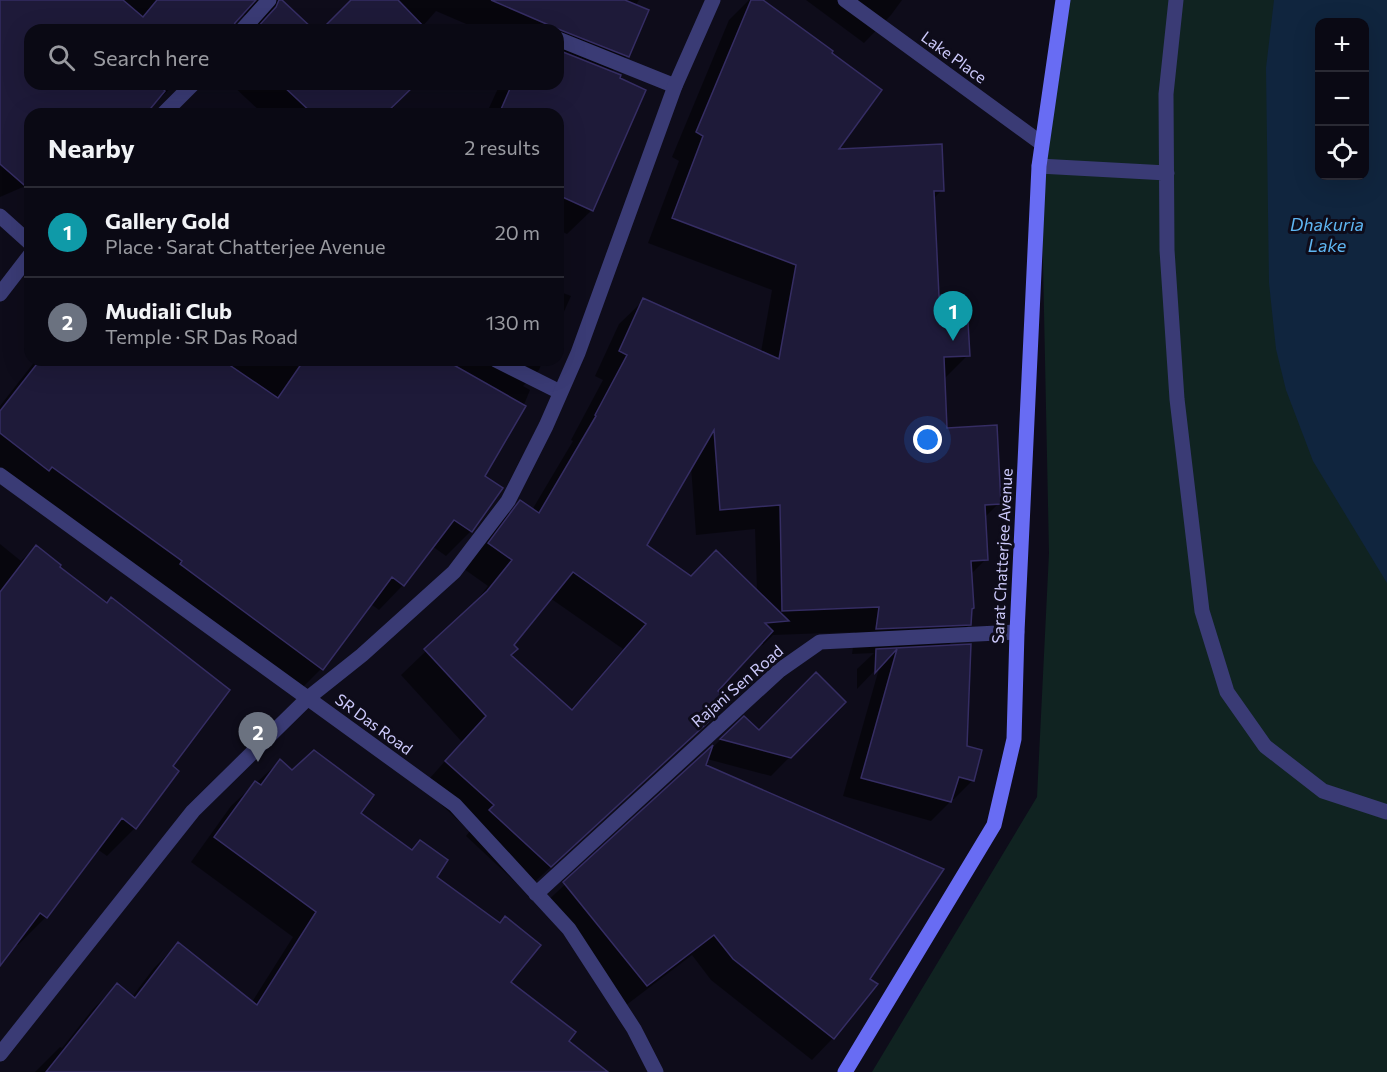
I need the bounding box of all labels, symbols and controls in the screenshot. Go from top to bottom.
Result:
map controls [1315,18,1369,180]
button: + [1315,18,1369,72]
search box [24,24,564,90]
street label: Lake Place [918,27,991,87]
icon: search [45,41,78,74]
text: Search here [93,44,209,71]
button: − [1315,72,1369,126]
button: locate [1315,126,1369,180]
text: Nearby [48,132,135,163]
text: 2 results [464,135,540,159]
text: Gallery Gold [105,207,230,234]
water label: Dhakuria Lake [1290,213,1364,256]
text: 1 [63,220,72,244]
text: 20 m [495,220,540,244]
text: Place · Sarat Chatterjee Avenue [105,234,386,258]
pin: 1 [934,292,972,341]
text: Mudiali Club [105,297,232,324]
text: 2 [62,310,73,334]
text: 130 m [486,310,540,334]
text: Temple · SR Das Road [105,324,298,348]
your location [913,425,942,454]
street label: Sarat Chatterjee Avenue [987,468,1016,644]
street label: Rajani Sen Road [687,641,786,731]
street label: SR Das Road [332,689,417,758]
pin: 2 [238,712,278,762]

